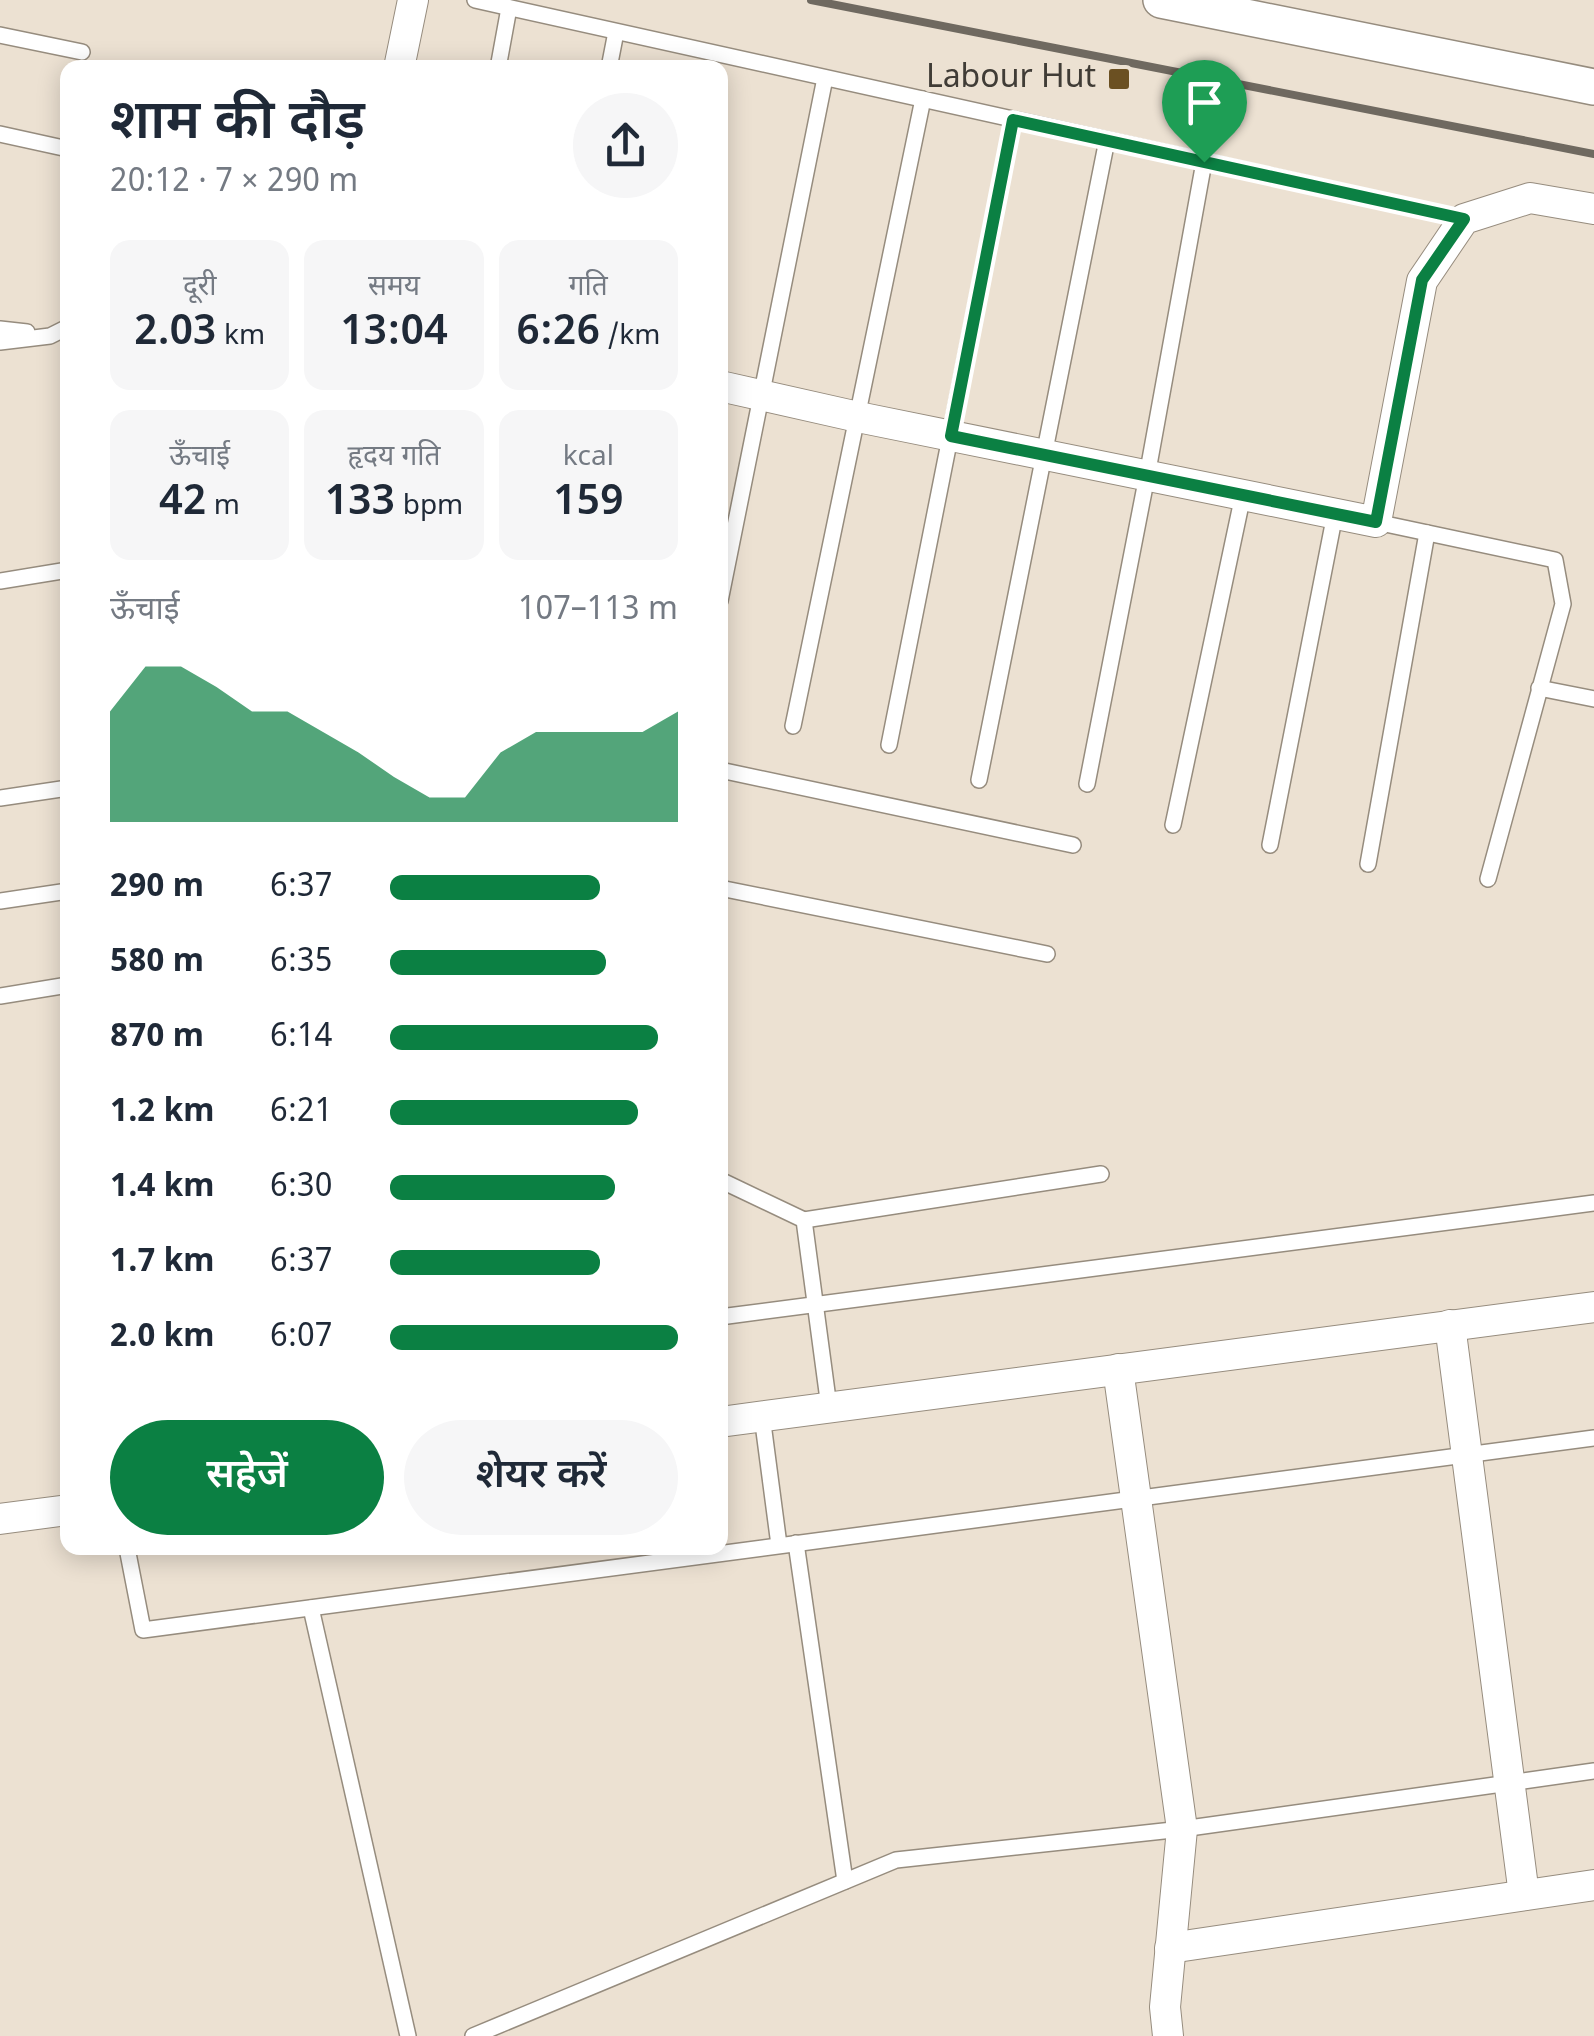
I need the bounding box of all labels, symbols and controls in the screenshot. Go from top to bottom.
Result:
place label: Labour Hut [926,58,1096,100]
pin [1162,60,1247,163]
marker: Labour Hut [1106,66,1132,92]
icon: arrive [1177,75,1232,130]
text: शाम की दौड़ [110,89,365,160]
button: share [573,93,678,198]
text: 20:12 · 7 × 290 m [110,162,358,204]
text: दूरी [183,270,216,306]
text: समय [368,270,420,306]
text: गति [569,270,608,306]
text: 2.03 [134,306,217,361]
text: 13:04 [340,306,448,361]
text: 6:26 [516,306,600,361]
text: km [217,319,265,355]
text: /km [600,319,661,355]
text: ऊँचाई [169,440,230,476]
text: हृदय गति [348,440,440,476]
text: kcal [563,440,614,476]
text: 42 [159,476,206,531]
text: 133 [325,476,395,531]
text: 159 [553,476,624,531]
text: m [206,489,240,525]
text: bpm [395,489,463,525]
text: ऊँचाई [110,590,179,632]
text: 107–113 m [518,590,678,632]
text: 290 m [110,867,204,909]
text: 6:37 [270,867,332,909]
text: 580 m [110,942,204,984]
text: 6:35 [270,942,332,984]
text: 870 m [110,1017,204,1059]
text: 6:14 [270,1017,332,1059]
text: 1.2 km [110,1092,215,1134]
text: 6:21 [270,1092,332,1134]
text: 1.4 km [110,1167,215,1209]
text: 6:30 [270,1167,332,1209]
text: 1.7 km [110,1242,215,1284]
text: 6:37 [270,1242,332,1284]
text: 2.0 km [110,1317,215,1359]
text: 6:07 [270,1317,332,1359]
button: सहेजें [110,1420,384,1535]
button: शेयर करें [404,1420,678,1535]

